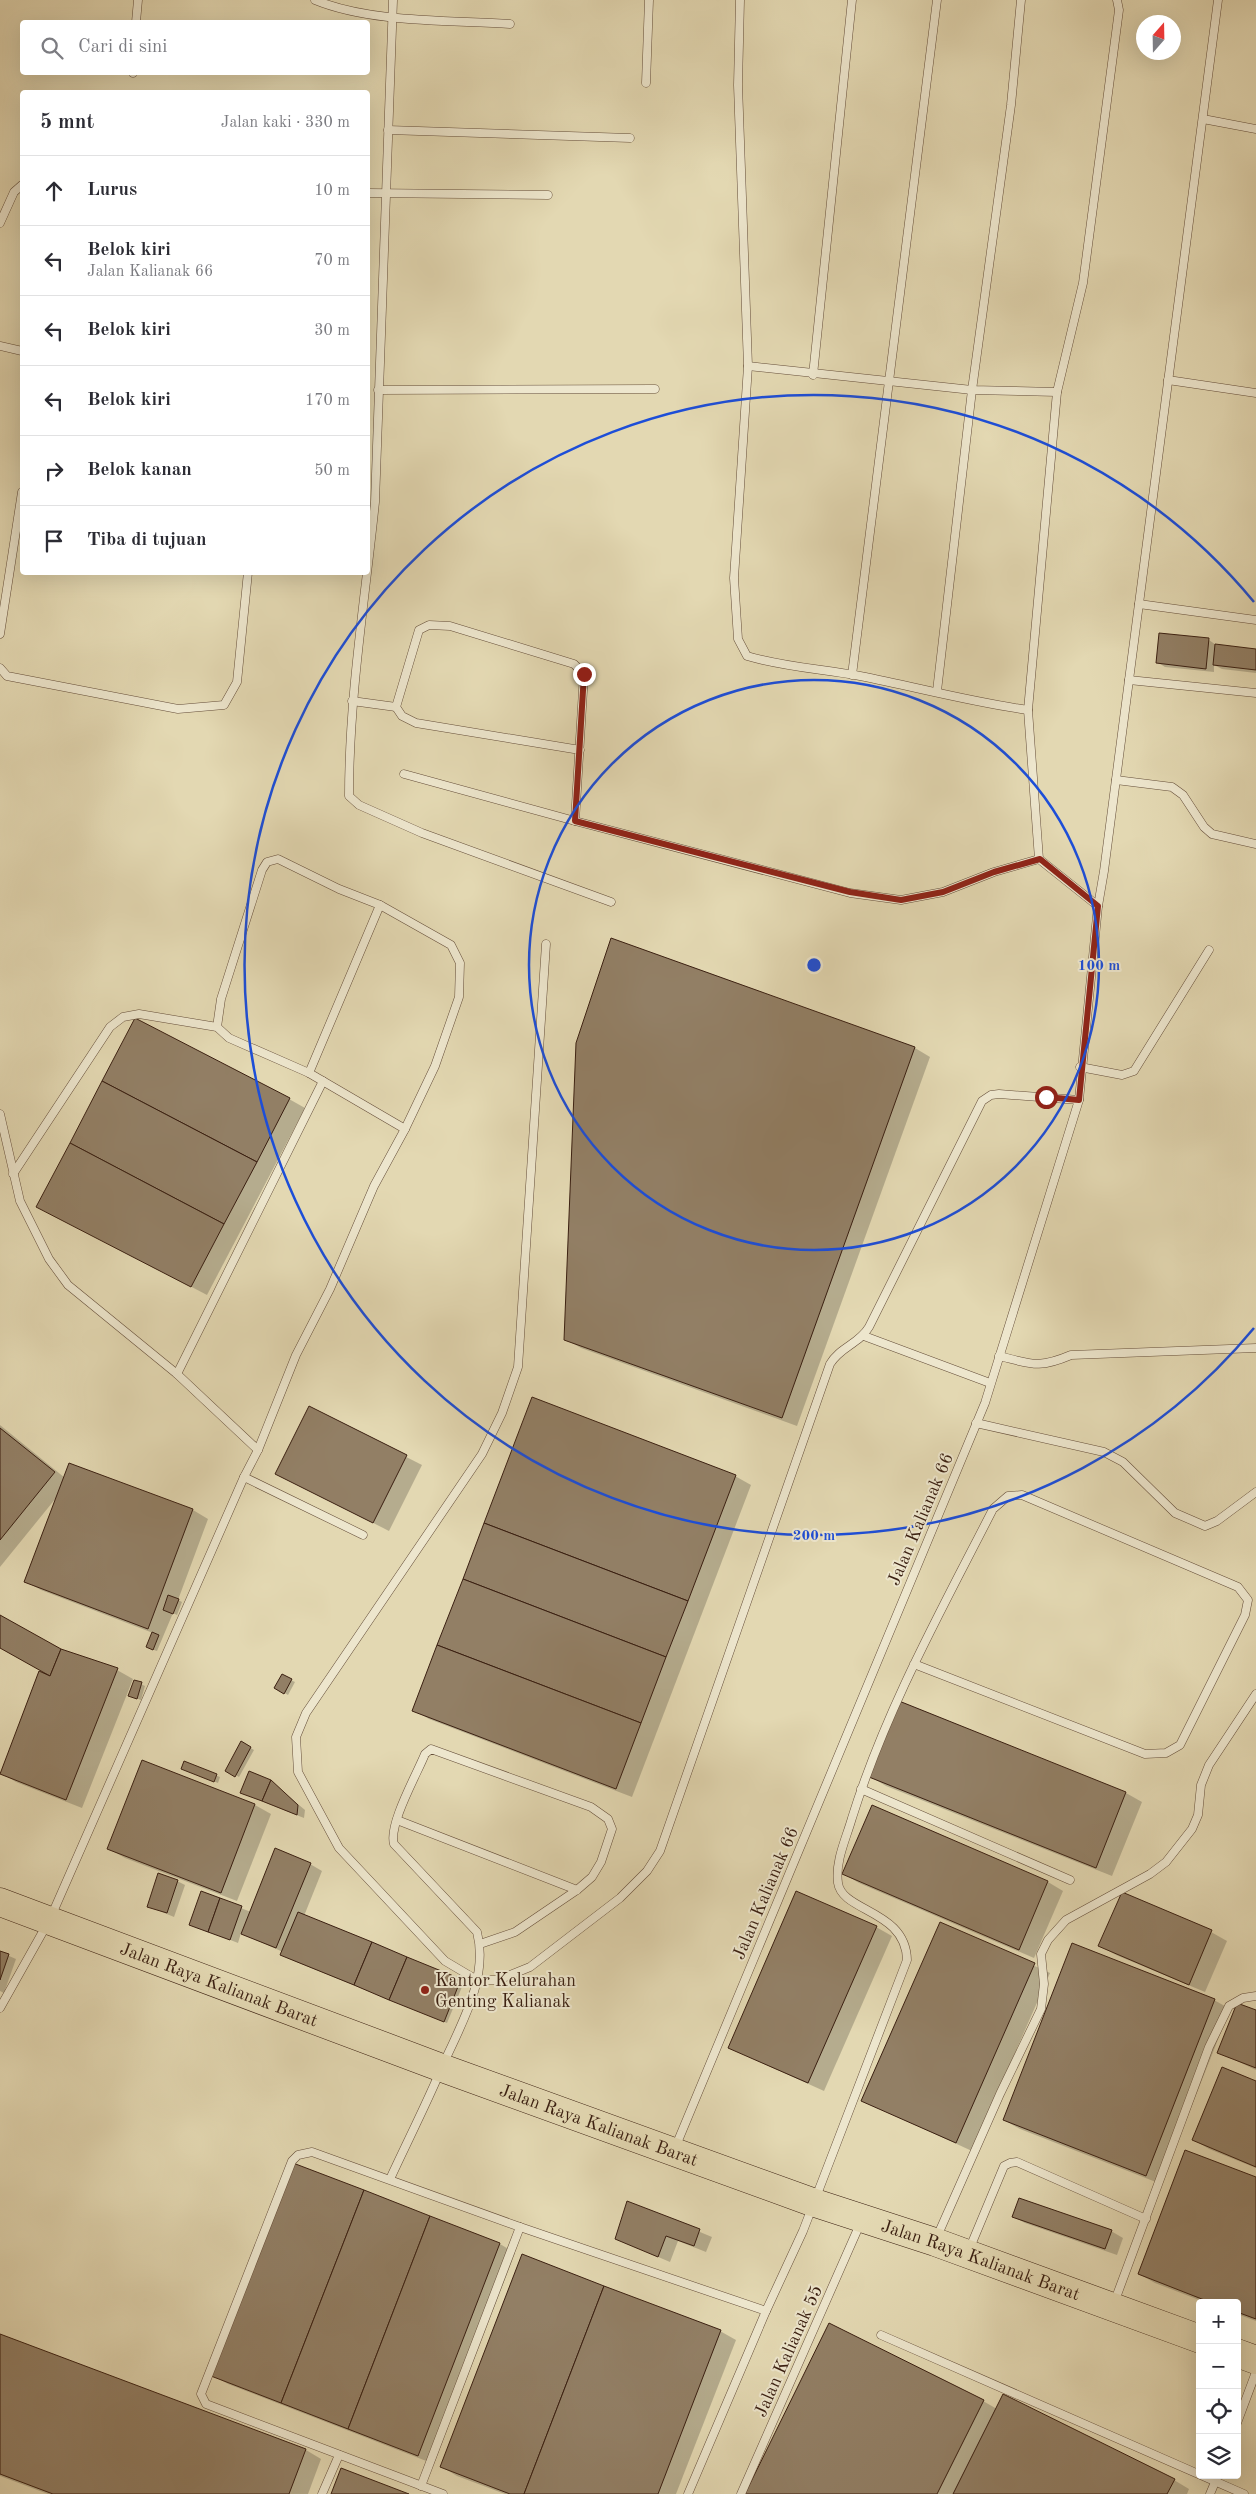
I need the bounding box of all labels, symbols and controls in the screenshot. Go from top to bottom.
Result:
north arrow [1136,15,1181,60]
search box [20,20,370,75]
icon: search [38,34,66,62]
text: Cari di sini [78,38,168,57]
text: 5 mnt [40,112,94,133]
text: Jalan kaki · 330 m [221,115,350,131]
icon: ahead [40,177,68,205]
text: Lurus [87,181,137,200]
text: 10 m [314,183,350,199]
text: Belok kiri [87,241,171,260]
icon: left [40,247,68,275]
text: 70 m [314,253,350,269]
text: Jalan Kalianak 66 [87,264,213,280]
icon: left [40,317,68,345]
text: Belok kiri [87,321,171,340]
text: 30 m [314,323,350,339]
icon: left [40,387,68,415]
text: Belok kiri [87,391,171,410]
text: 170 m [305,393,350,409]
icon: right [40,457,68,485]
text: Belok kanan [87,461,192,480]
text: 50 m [314,463,350,479]
icon: arrive [40,527,68,555]
text: Tiba di tujuan [87,531,207,550]
route end [573,663,596,686]
centre of rings [805,956,823,974]
text: 100 m [1078,959,1120,974]
route start [1035,1086,1058,1109]
street label: Jalan Kalianak 66 [885,1450,957,1588]
text: 200 m [793,1529,835,1544]
street label: Jalan Kalianak 66 [730,1824,802,1962]
street label: Jalan Raya Kalianak Barat [117,1940,320,2031]
place label: Kantor Kelurahan Genting Kalianak [435,1972,576,2011]
marker: Kantor Kelurahan Genting Kalianak [419,1984,431,1996]
street label: Jalan Raya Kalianak Barat [497,2082,700,2170]
street label: Jalan Raya Kalianak Barat [879,2217,1082,2304]
street label: Jalan Kalianak 55 [752,2283,826,2420]
map controls [1196,2299,1241,2479]
button: + [1196,2299,1241,2344]
button: − [1196,2344,1241,2389]
button: locate [1196,2389,1241,2434]
button: layers [1196,2434,1241,2479]

